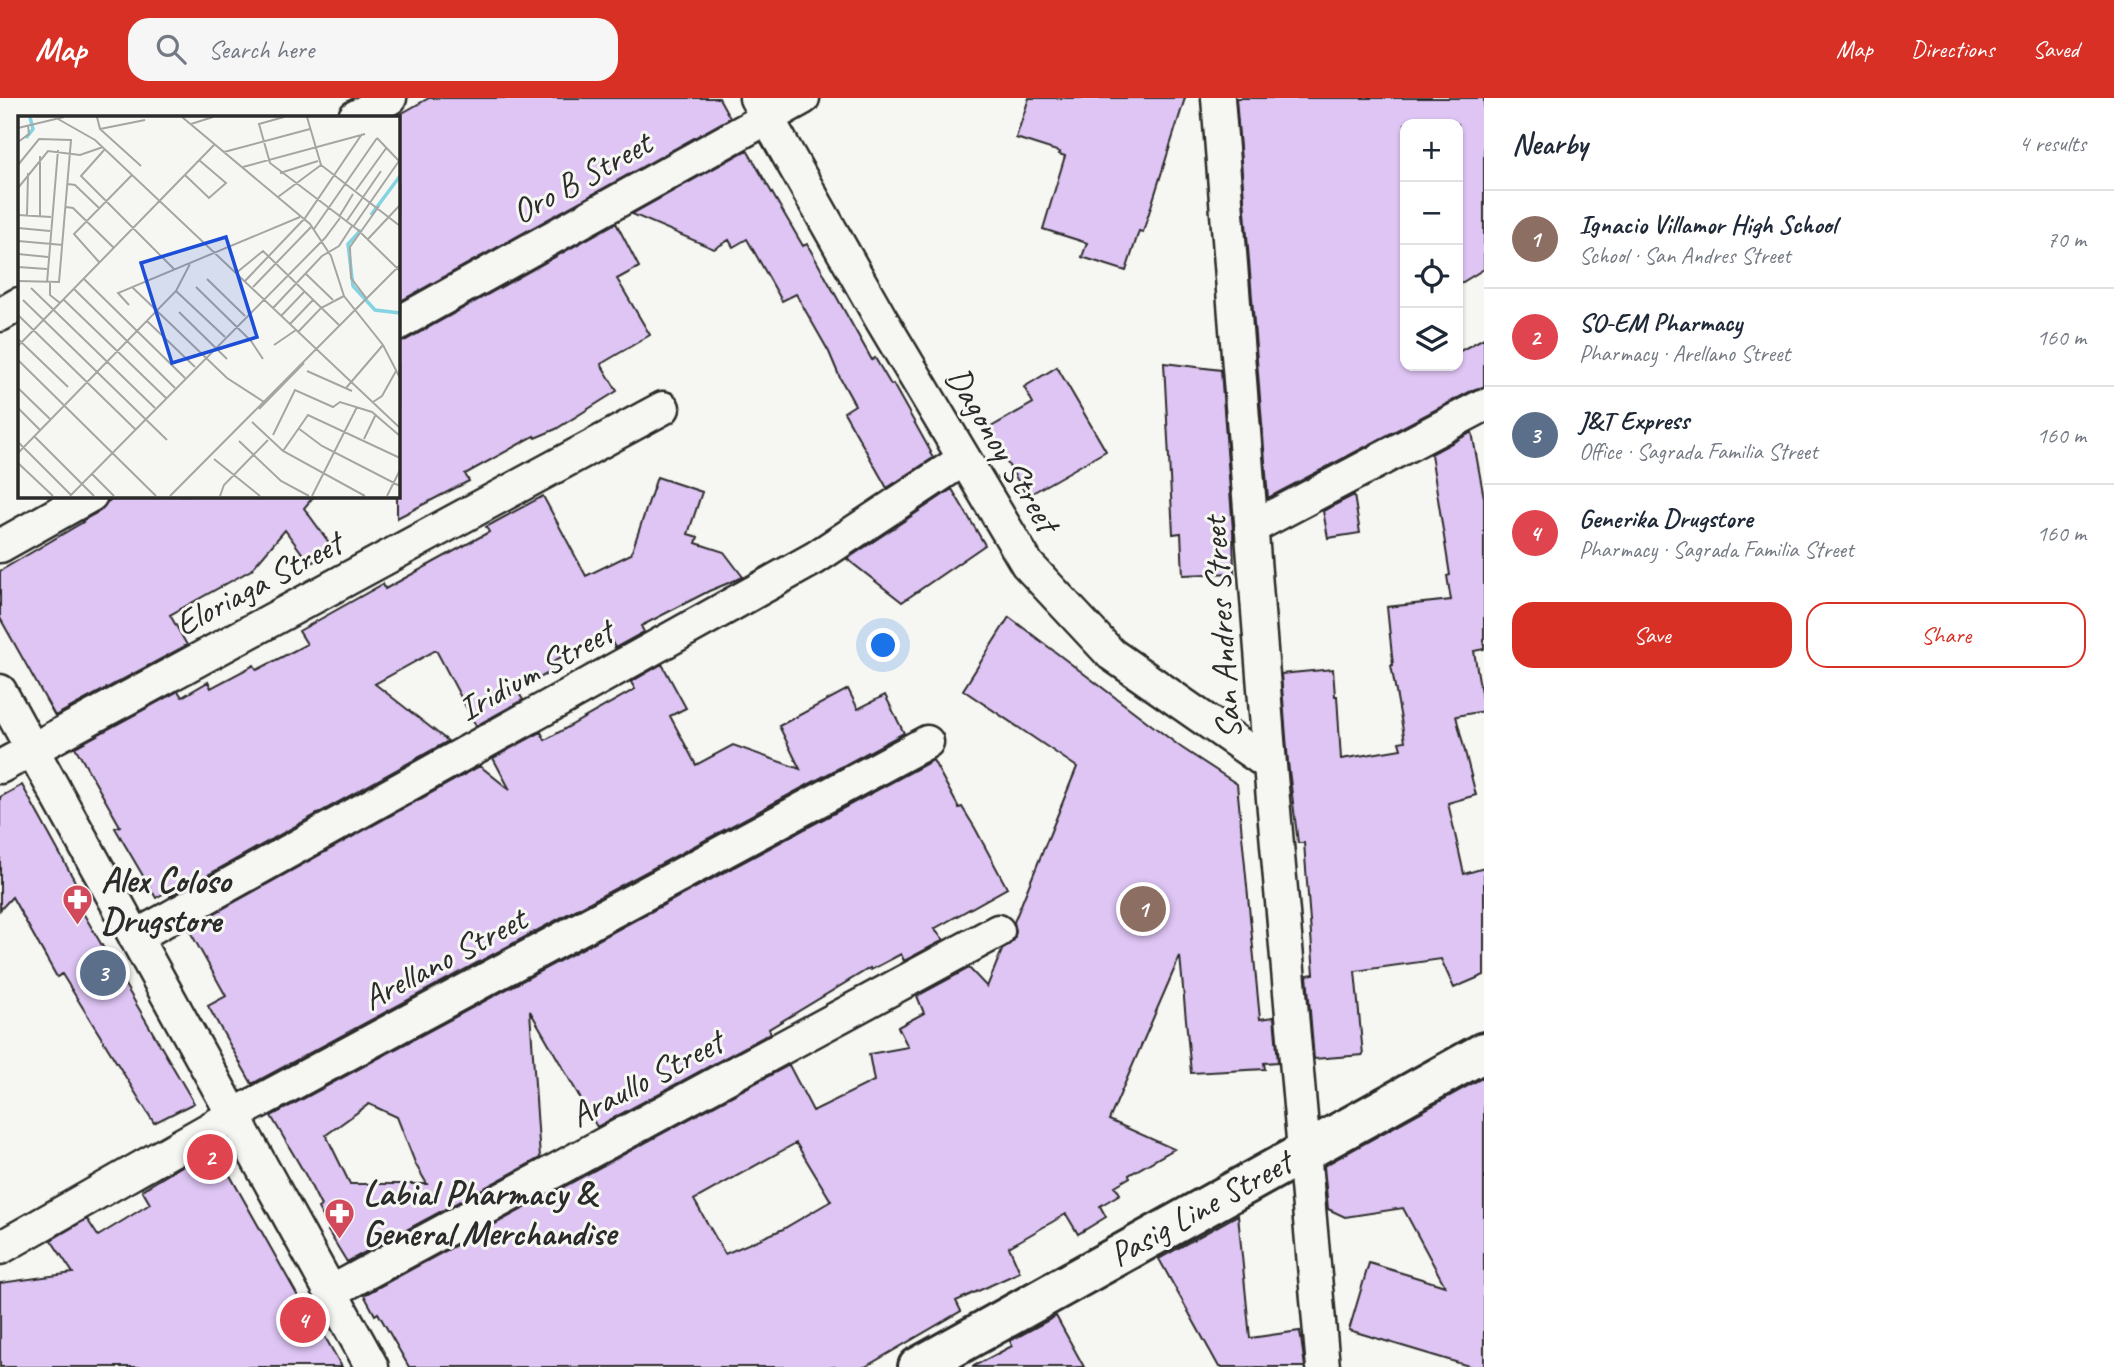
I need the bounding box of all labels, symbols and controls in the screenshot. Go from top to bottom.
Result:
search box [128,18,618,81]
text: Map [35,28,86,70]
icon: search [152,30,190,68]
text: Search here [208,33,314,66]
text: Map [1836,34,1873,64]
text: Directions [1911,34,1994,64]
text: Saved [2032,34,2079,64]
inset map [18,116,399,497]
street label: Oro B Street [503,119,662,234]
map controls [1400,119,1463,371]
button: + [1400,119,1463,182]
text: Nearby [1512,125,1588,163]
text: 4 results [2019,129,2086,158]
button: − [1400,182,1463,245]
text: Ignacio Villamor High School [1579,208,1837,241]
text: 1 [1530,225,1540,254]
text: 70 m [2047,225,2086,254]
text: School · San Andres Street [1579,241,1791,270]
button: locate [1400,245,1463,308]
text: SO-EM Pharmacy [1579,306,1742,339]
button: layers [1400,308,1463,371]
text: 2 [1530,323,1540,352]
text: 160 m [2037,323,2086,352]
text: Pharmacy · Arellano Street [1579,339,1790,368]
street label: Dagonoy Street [936,358,1072,544]
text: J&T Express [1579,404,1689,437]
text: 3 [1530,421,1540,450]
text: 160 m [2037,421,2086,450]
text: Office · Sagrada Familia Street [1579,437,1818,466]
text: Generika Drugstore [1579,502,1752,535]
street label: San Andres Street [1191,512,1252,741]
street label: Eloriaga Street [167,519,353,646]
text: 4 [1530,519,1540,548]
text: 160 m [2037,519,2086,548]
text: Pharmacy · Sagrada Familia Street [1579,535,1854,564]
button: Save [1512,602,1792,668]
button: Share [1806,602,2086,668]
street label: Iridium Street [450,607,625,731]
your location [866,628,900,662]
place label: Alex Coloso Drugstore [101,858,233,943]
pharmacy icon: Alex Coloso Drugstore [61,883,95,927]
pin: 1 [1120,883,1166,935]
street label: Arellano Street [355,895,537,1020]
pin: 3 [80,947,126,999]
street label: Araullo Street [562,1017,734,1137]
pin: 2 [187,1131,233,1183]
street label: Pasig Line Street [1101,1138,1303,1277]
place label: Labial Pharmacy & General Merchandise [363,1171,619,1256]
pharmacy icon: Labial Pharmacy & General Merchandise [323,1196,357,1240]
pin: 4 [280,1294,326,1346]

